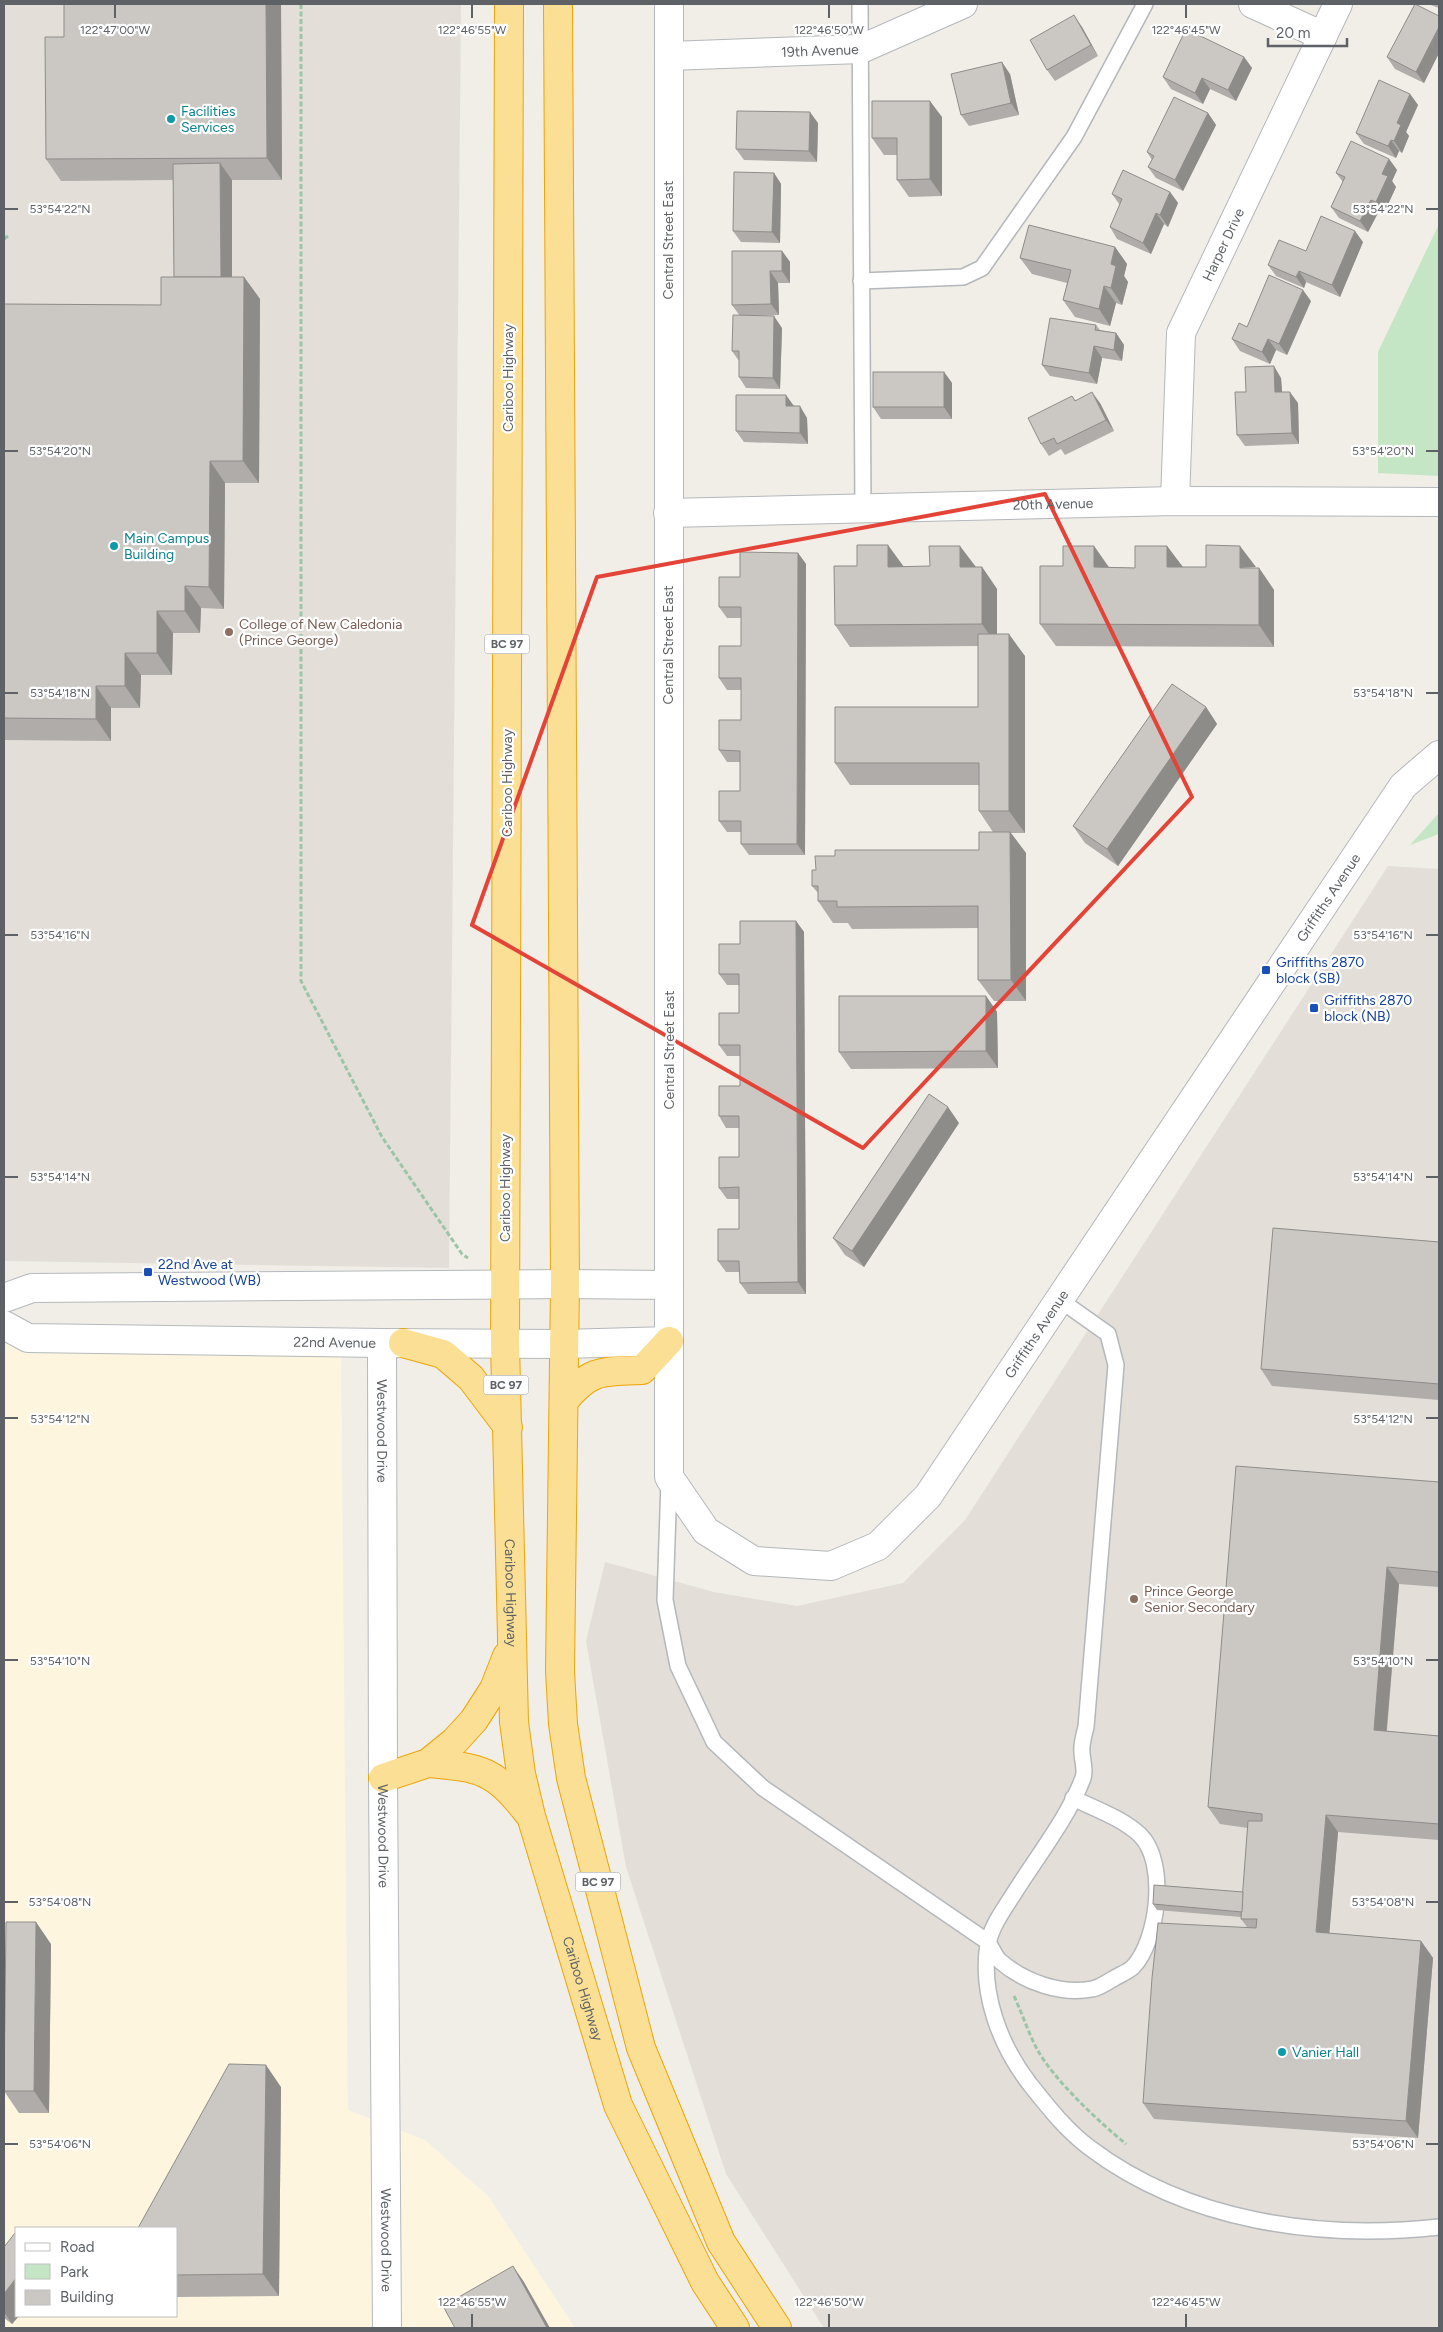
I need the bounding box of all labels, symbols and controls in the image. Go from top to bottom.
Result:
scale bar [1268,15,1347,47]
text: 122°47'00"W [80,23,150,37]
text: 122°46'55"W [438,23,507,37]
text: 122°46'50"W [794,23,864,37]
text: 122°46'45"W [1151,23,1221,37]
text: 20 m [1276,24,1310,42]
street label: 19th Avenue [781,41,859,60]
place label: Facilities Services [181,103,236,136]
marker: Facilities Services [165,113,177,125]
street label: Central Street East [660,180,677,300]
text: 53°54'22"N [29,202,91,216]
text: 53°54'22"N [1352,202,1414,216]
street label: Harper Drive [1198,205,1248,284]
street label: Cariboo Highway [500,323,517,432]
text: 53°54'20"N [29,444,91,458]
text: 53°54'20"N [1352,444,1414,458]
street label: 20th Avenue [1012,494,1094,513]
place label: Main Campus Building [124,530,209,563]
marker: Main Campus Building [108,540,120,552]
street label: Central Street East [660,585,677,705]
place label: College of New Caledonia (Prince George) [239,616,402,649]
marker: College of New Caledonia (Prince George) [223,626,235,638]
road number: BC 97 [484,634,530,654]
text: 53°54'18"N [30,686,90,700]
text: 53°54'18"N [1353,686,1413,700]
street label: Cariboo Highway [499,728,516,837]
street label: Griffiths Avenue [1293,850,1364,945]
text: 53°54'16"N [30,928,90,942]
text: 53°54'16"N [1353,928,1413,942]
place label: Griffiths 2870 block (SB) [1276,954,1364,987]
marker: Griffiths 2870 block (SB) [1260,964,1272,976]
street label: Central Street East [661,990,678,1110]
place label: Griffiths 2870 block (NB) [1324,992,1412,1025]
marker: Griffiths 2870 block (NB) [1308,1002,1320,1014]
street label: Cariboo Highway [497,1133,514,1242]
text: 53°54'14"N [30,1170,90,1184]
text: 53°54'14"N [1353,1170,1413,1184]
place label: 22nd Ave at Westwood (WB) [158,1256,261,1289]
marker: 22nd Ave at Westwood (WB) [142,1266,154,1278]
street label: Griffiths Avenue [1001,1286,1072,1381]
street label: 22nd Avenue [293,1333,376,1351]
road number: BC 97 [484,1376,528,1394]
street label: Westwood Drive [374,1379,391,1483]
text: 53°54'12"N [30,1412,90,1426]
text: 53°54'12"N [1353,1412,1413,1426]
street label: Cariboo Highway [501,1539,521,1648]
place label: Prince George Senior Secondary [1144,1583,1255,1616]
marker: Prince George Senior Secondary [1128,1593,1140,1605]
text: 53°54'10"N [30,1654,90,1668]
text: 53°54'10"N [1353,1654,1413,1668]
street label: Westwood Drive [375,1784,392,1888]
road number: BC 97 [576,1872,620,1891]
text: 53°54'08"N [29,1895,91,1909]
text: 53°54'08"N [1352,1895,1414,1909]
street label: Cariboo Highway [559,1934,607,2043]
place label: Vanier Hall [1292,2044,1359,2061]
marker: Vanier Hall [1276,2046,1288,2058]
text: 53°54'06"N [29,2137,91,2151]
text: 53°54'06"N [1352,2137,1414,2151]
street label: Westwood Drive [377,2188,395,2292]
legend [15,2227,178,2317]
text: Road [60,2238,95,2256]
text: Park [60,2263,89,2281]
text: Building [60,2288,114,2306]
text: 122°46'55"W [438,2295,507,2309]
text: 122°46'50"W [794,2295,864,2309]
text: 122°46'45"W [1151,2295,1221,2309]

